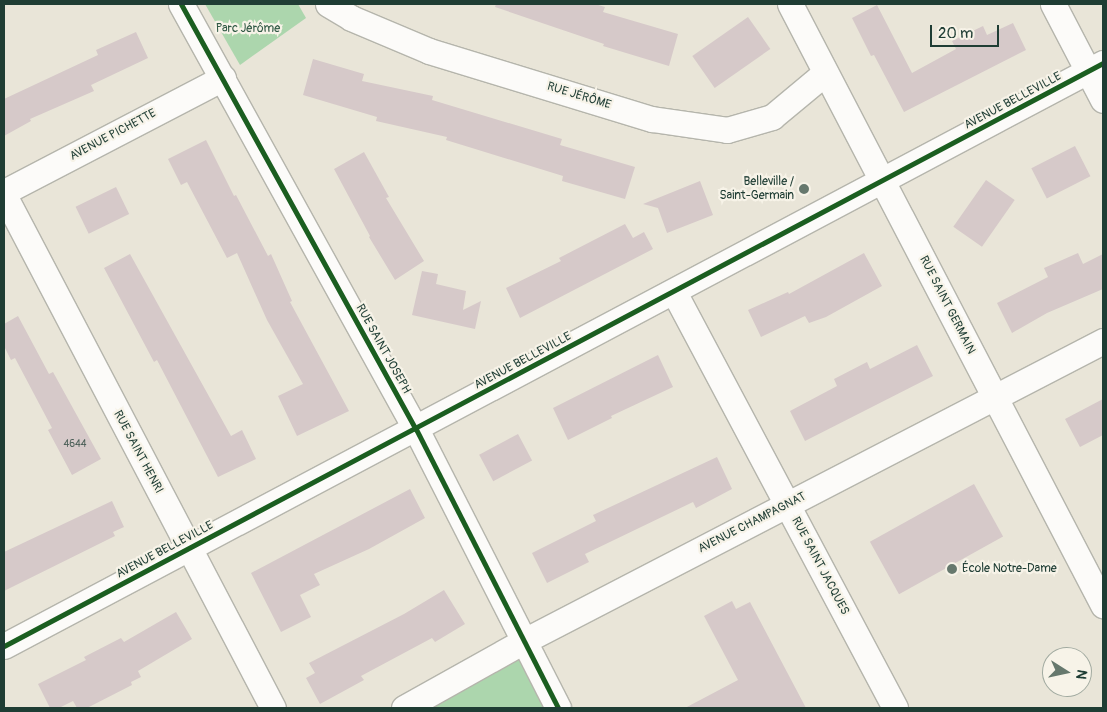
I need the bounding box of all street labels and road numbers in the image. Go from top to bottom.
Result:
street label: AVENUE BELLEVILLE [962,69,1064,133]
street label: RUE JÉRÔME [545,79,613,113]
street label: AVENUE PICHETTE [67,106,159,164]
street label: RUE SAINT GERMAIN [916,253,978,357]
street label: RUE SAINT JOSEPH [352,302,414,396]
street label: AVENUE BELLEVILLE [472,329,574,393]
street label: RUE SAINT HENRI [110,408,166,496]
street label: AVENUE CHAMPAGNAT [696,490,808,556]
street label: RUE SAINT JACQUES [788,515,852,617]
street label: AVENUE BELLEVILLE [114,518,216,582]

